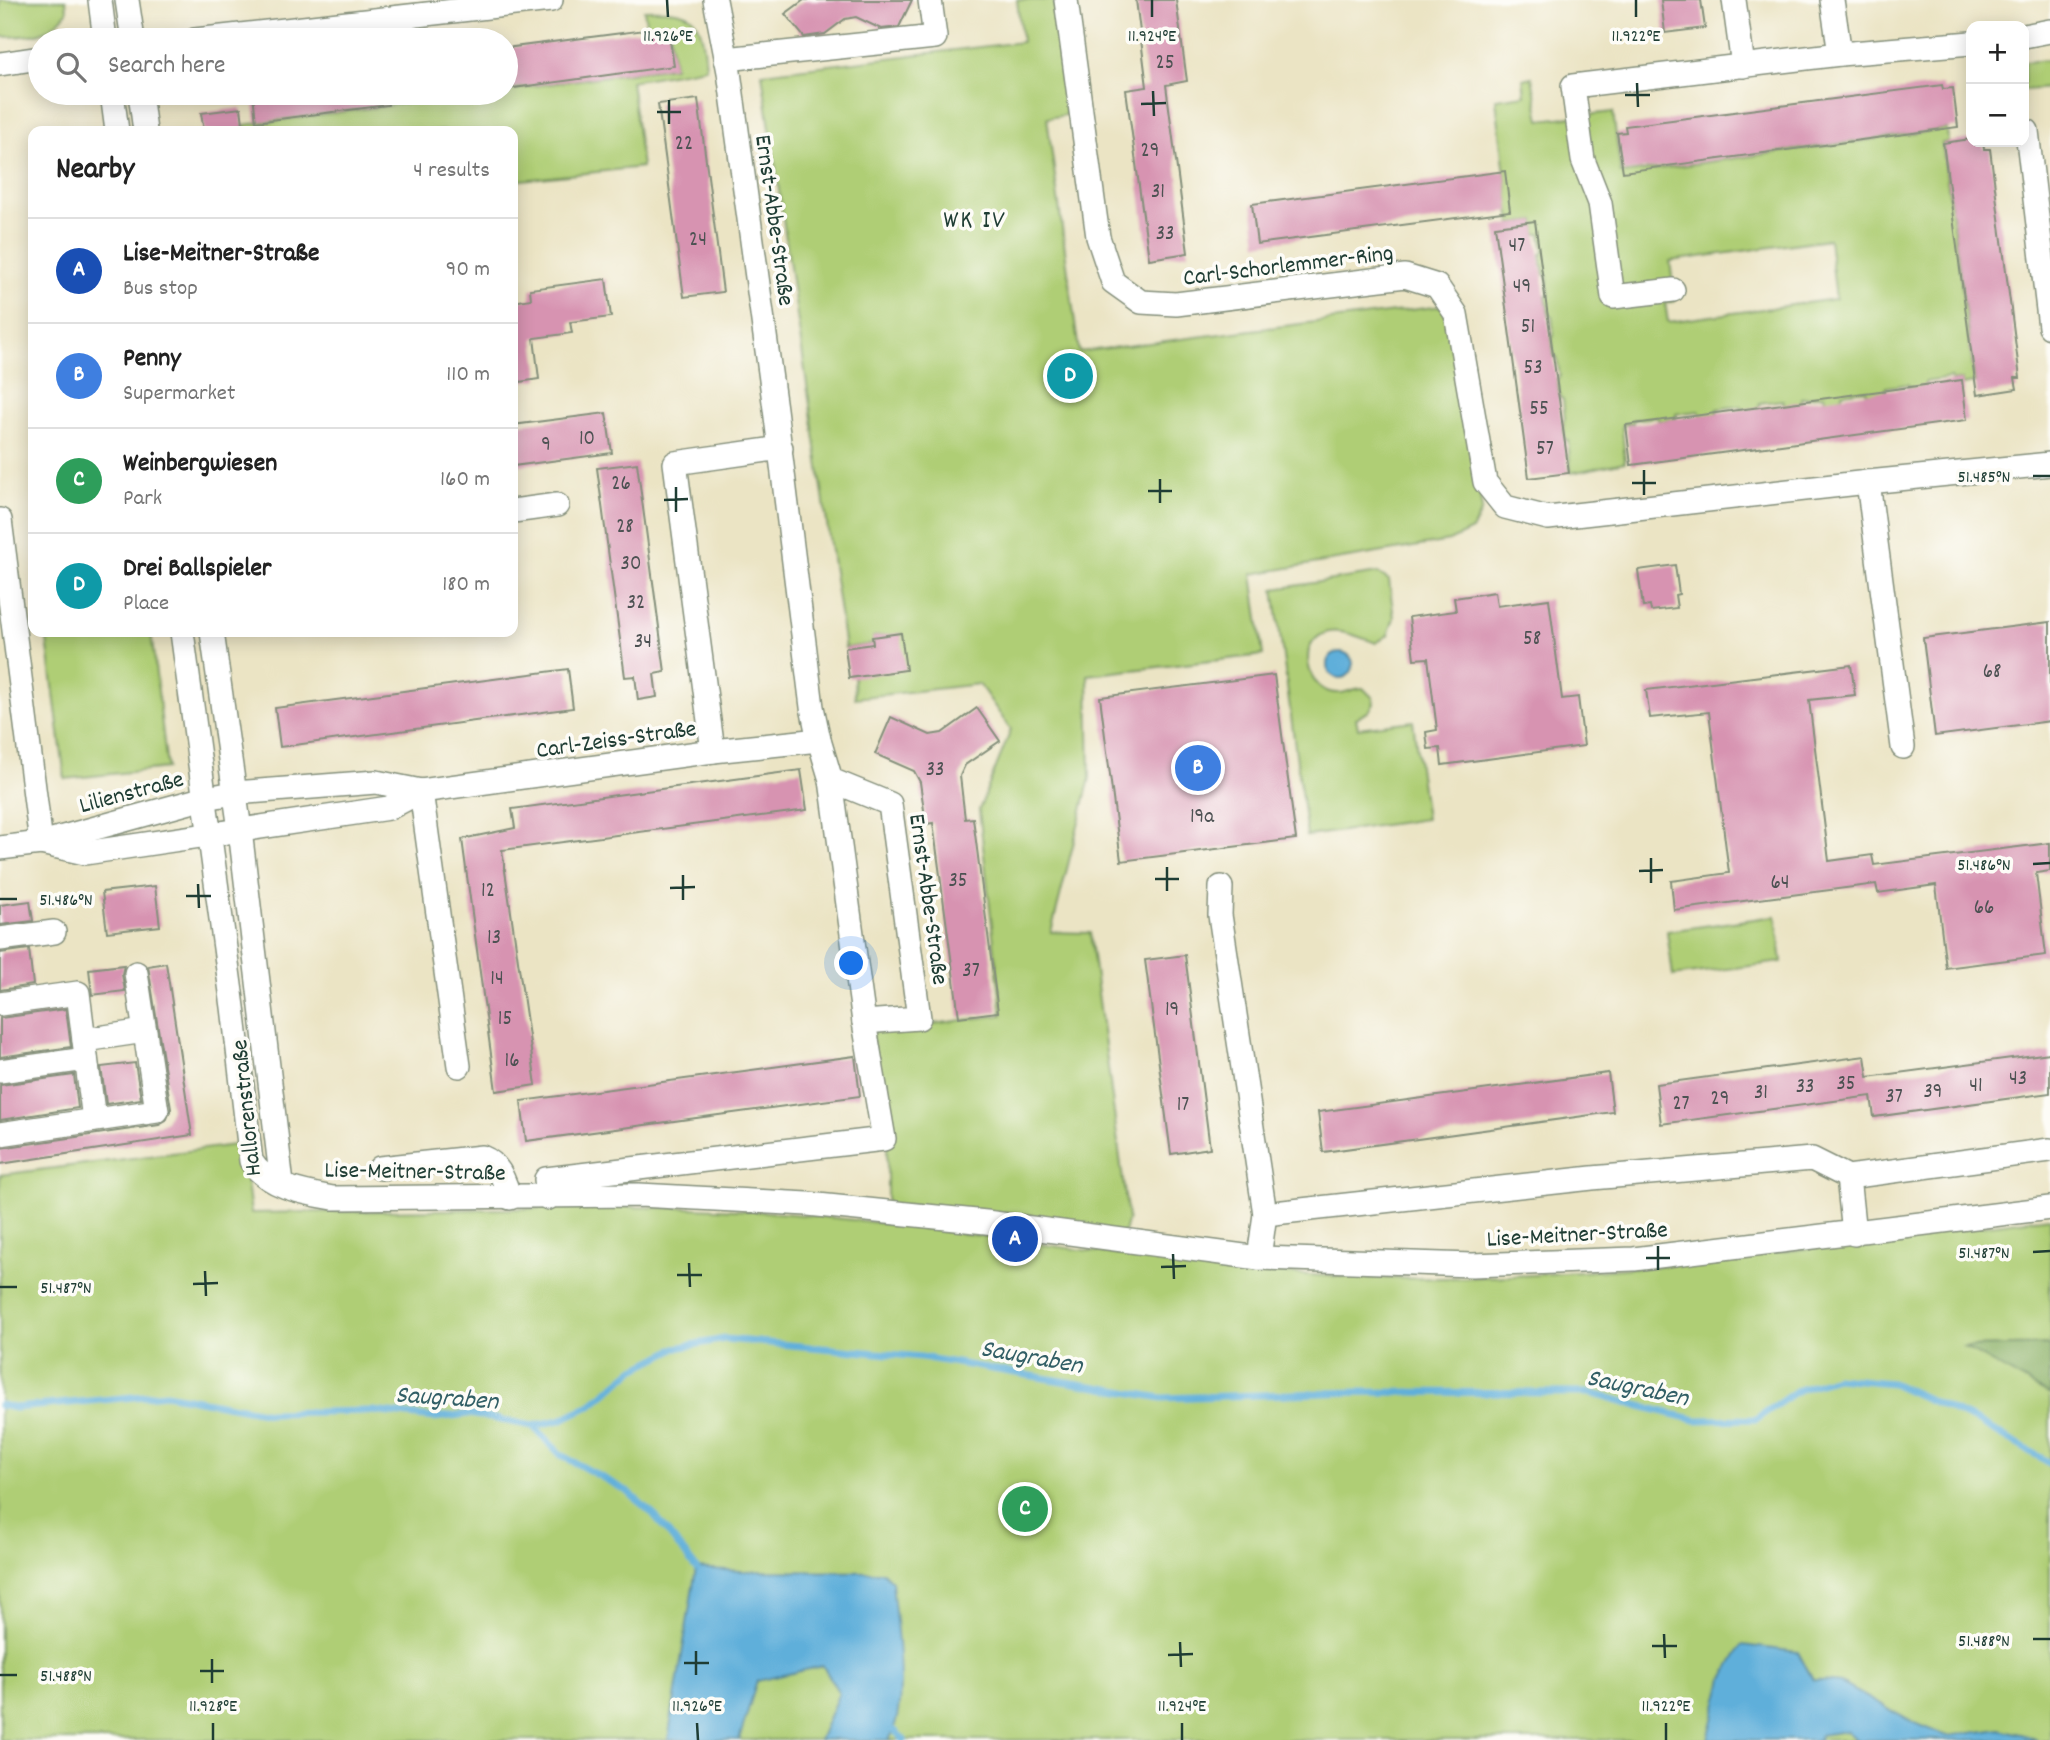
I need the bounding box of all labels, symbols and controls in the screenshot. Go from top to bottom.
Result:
map controls [1966,21,2029,147]
button: + [1966,21,2029,84]
text: 11.926°E [643,25,693,50]
text: 11.924°E [1128,25,1176,50]
text: 11.922°E [1612,25,1660,50]
search box [28,28,518,105]
icon: search [52,48,90,86]
text: Search here [108,48,226,85]
house number: 25 [1156,49,1174,79]
button: − [1966,84,2029,147]
house number: 22 [675,130,693,160]
street label: Ernst-Abbe-Straße [744,133,802,308]
house number: 29 [1141,137,1159,167]
text: Nearby [56,150,134,193]
text: 4 results [413,155,490,188]
house number: 31 [1151,178,1165,208]
district label: WK IV [943,203,1007,240]
house number: 33 [1156,220,1174,250]
house number: 24 [689,226,707,256]
house number: 47 [1509,232,1525,262]
text: Lise-Meitner-Straße [123,236,319,273]
street label: Carl-Schorlemmer-Ring [1181,237,1395,297]
text: A [73,254,85,287]
text: 90 m [446,254,490,287]
text: Bus stop [123,273,198,306]
house number: 49 [1513,273,1531,303]
house number: 51 [1521,313,1535,343]
text: Penny [123,341,181,378]
pin: D [1047,350,1093,402]
house number: 53 [1523,354,1543,384]
text: B [74,359,84,392]
text: 110 m [446,359,490,392]
text: Supermarket [123,378,235,411]
house number: 55 [1529,395,1549,425]
house number: 10 [579,425,595,455]
house number: 9 [541,431,551,461]
house number: 57 [1536,435,1554,465]
text: Weinbergwiesen [123,446,277,483]
text: C [73,464,85,497]
text: 160 m [440,464,490,497]
text: 51.485°N [1958,466,2010,491]
house number: 26 [611,470,631,500]
text: Park [123,483,162,516]
house number: 28 [616,513,634,543]
house number: 30 [621,550,641,580]
text: Drei Ballspieler [123,551,272,588]
text: D [73,569,85,602]
text: 180 m [442,569,490,602]
text: Place [123,588,169,621]
house number: 32 [627,589,645,619]
house number: 58 [1523,625,1541,655]
house number: 34 [634,628,652,658]
house number: 68 [1983,658,2001,688]
street label: Carl-Zeiss-Straße [534,713,699,769]
pin: B [1175,742,1221,794]
house number: 33 [926,756,944,786]
street label: Lilienstraße [76,764,188,824]
house number: 19a [1190,803,1215,833]
street label: Ernst-Abbe-Straße [898,812,956,987]
text: 51.486°N [1957,854,2011,879]
house number: 35 [948,867,968,897]
house number: 64 [1770,869,1790,899]
house number: 12 [481,877,495,907]
text: 51.486°N [39,889,93,914]
house number: 66 [1974,894,1994,924]
house number: 13 [487,924,501,954]
your location [834,946,868,980]
house number: 37 [962,957,980,987]
house number: 14 [490,965,504,995]
house number: 19 [1165,996,1179,1026]
house number: 15 [498,1005,512,1035]
street label: Hallorenstraße [224,1038,272,1178]
house number: 16 [505,1047,519,1077]
house number: 43 [2009,1065,2027,1095]
house number: 35 [1836,1070,1856,1100]
house number: 41 [1969,1072,1983,1102]
house number: 33 [1796,1073,1814,1103]
house number: 39 [1924,1078,1942,1108]
house number: 31 [1754,1079,1768,1109]
house number: 37 [1885,1083,1903,1113]
house number: 29 [1711,1085,1729,1115]
house number: 27 [1672,1090,1690,1120]
house number: 17 [1177,1091,1189,1121]
street label: Lise-Meitner-Straße [324,1154,506,1192]
pin: A [992,1213,1038,1265]
street label: Lise-Meitner-Straße [1486,1214,1669,1258]
text: 51.487°N [1958,1242,2010,1267]
text: 51.487°N [40,1277,92,1302]
water label: Saugraben [978,1331,1086,1386]
water label: Saugraben [1583,1361,1692,1418]
water label: Saugraben [394,1377,500,1422]
pin: C [1002,1483,1048,1535]
text: 51.488°N [1958,1630,2010,1655]
text: 51.488°N [40,1665,92,1690]
text: 11.928°E [189,1695,237,1720]
text: 11.926°E [672,1695,722,1720]
text: 11.924°E [1158,1695,1206,1720]
text: 11.922°E [1642,1695,1690,1720]

